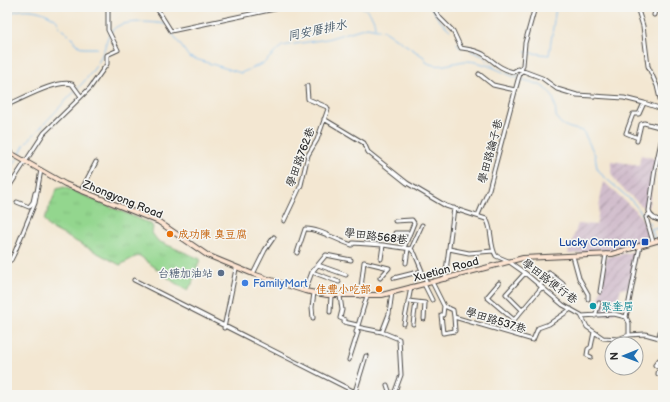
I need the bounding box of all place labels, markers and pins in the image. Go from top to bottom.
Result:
place label: 成功陳 臭豆腐 [178,228,247,241]
marker: 成功陳 臭豆腐 [165,229,175,239]
place label: Lucky Company [559,236,637,249]
marker: Lucky Company [640,237,650,247]
place label: 台糖加油站 [158,267,213,280]
marker: 台糖加油站 [216,268,226,278]
place label: FamilyMart [253,277,308,290]
marker: FamilyMart [240,278,250,288]
place label: 佳豐小吃部 [316,283,371,296]
marker: 佳豐小吃部 [374,284,384,294]
place label: 聚奎居 [601,300,634,313]
marker: 聚奎居 [588,301,598,311]

